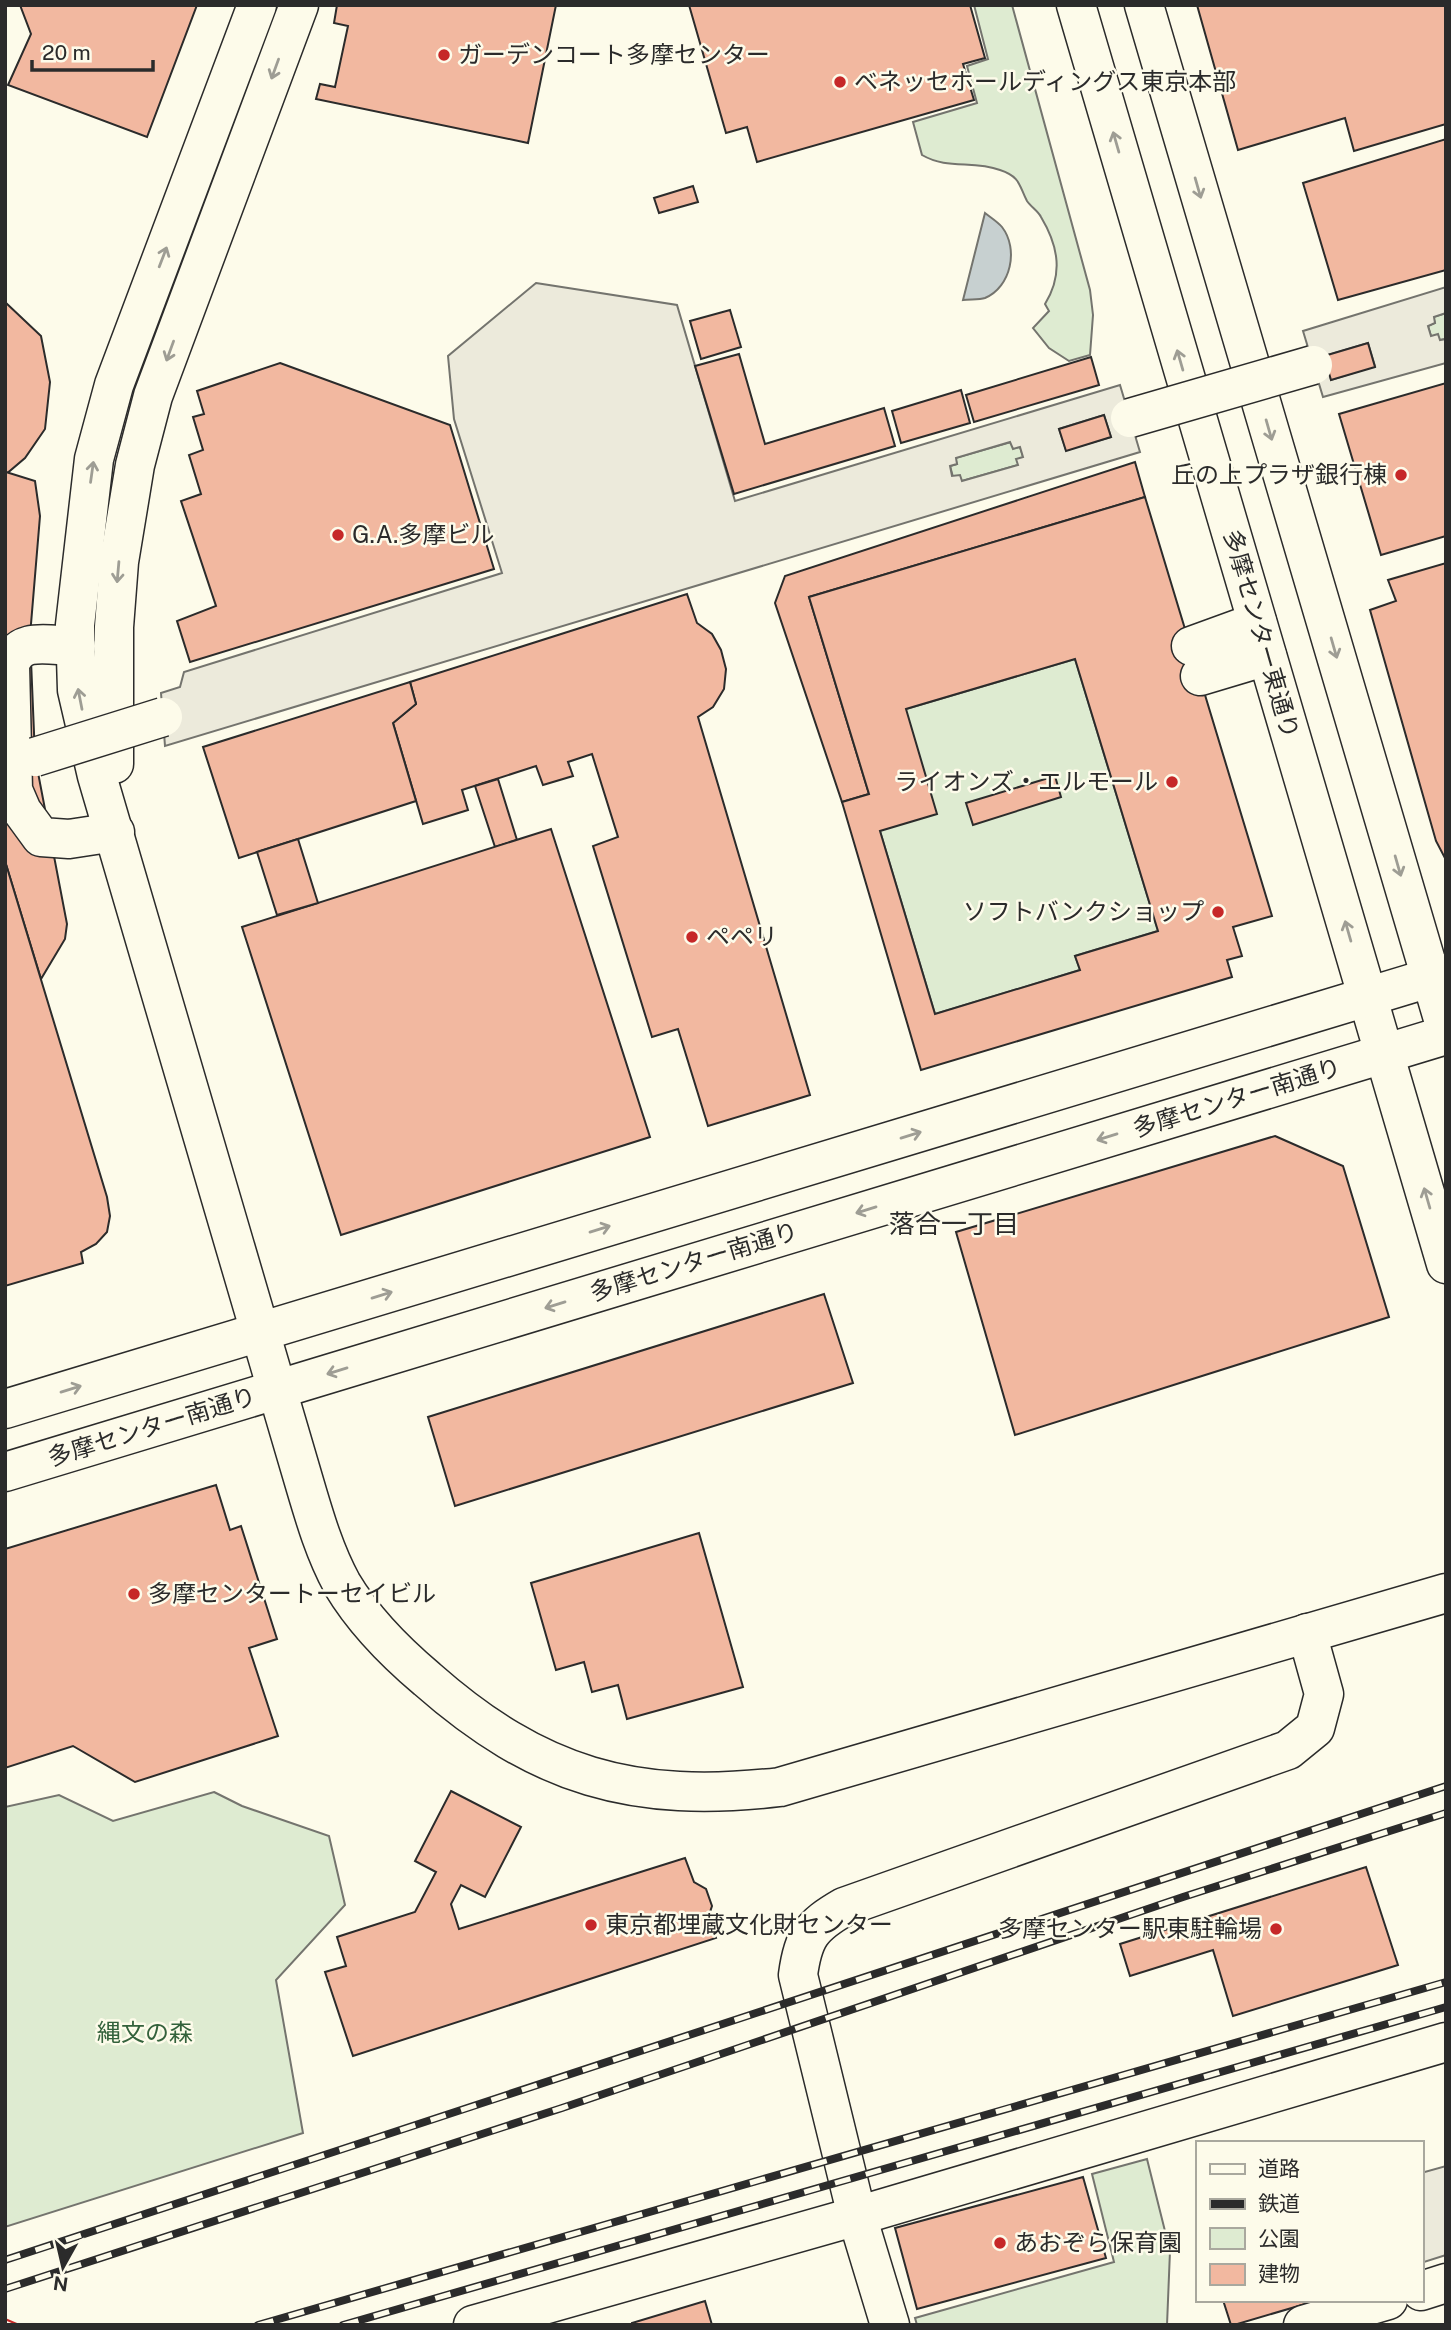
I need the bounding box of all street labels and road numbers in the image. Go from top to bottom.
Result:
street label: 多摩センター東通り [1219,526,1305,741]
street label: 多摩センター南通り [1129,1052,1344,1142]
street label: 多摩センター南通り [586,1216,801,1306]
street label: 多摩センター南通り [44,1381,259,1471]

